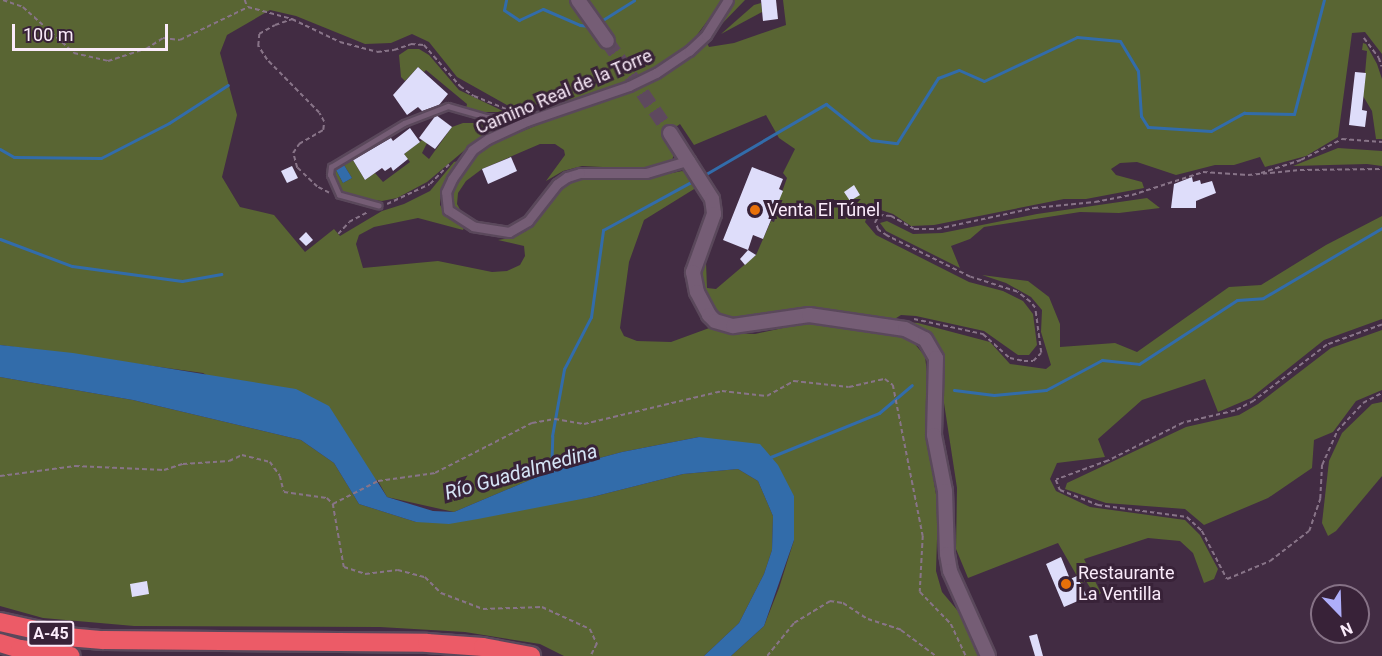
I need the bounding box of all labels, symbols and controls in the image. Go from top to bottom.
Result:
scale bar [15,12,171,50]
text: 100 m [23,24,74,45]
street label: Camino Real de la Torre [472,45,656,139]
place label: Venta El Túnel [767,199,880,221]
marker: Venta El Túnel [748,203,762,217]
water label: Río Guadalmedina [442,439,600,505]
place label: Restaurante La Ventilla [1078,563,1174,606]
marker: Restaurante La Ventilla [1059,577,1073,591]
north arrow [1310,584,1370,644]
text: N [1338,618,1355,640]
road number: A-45 [27,621,75,647]

